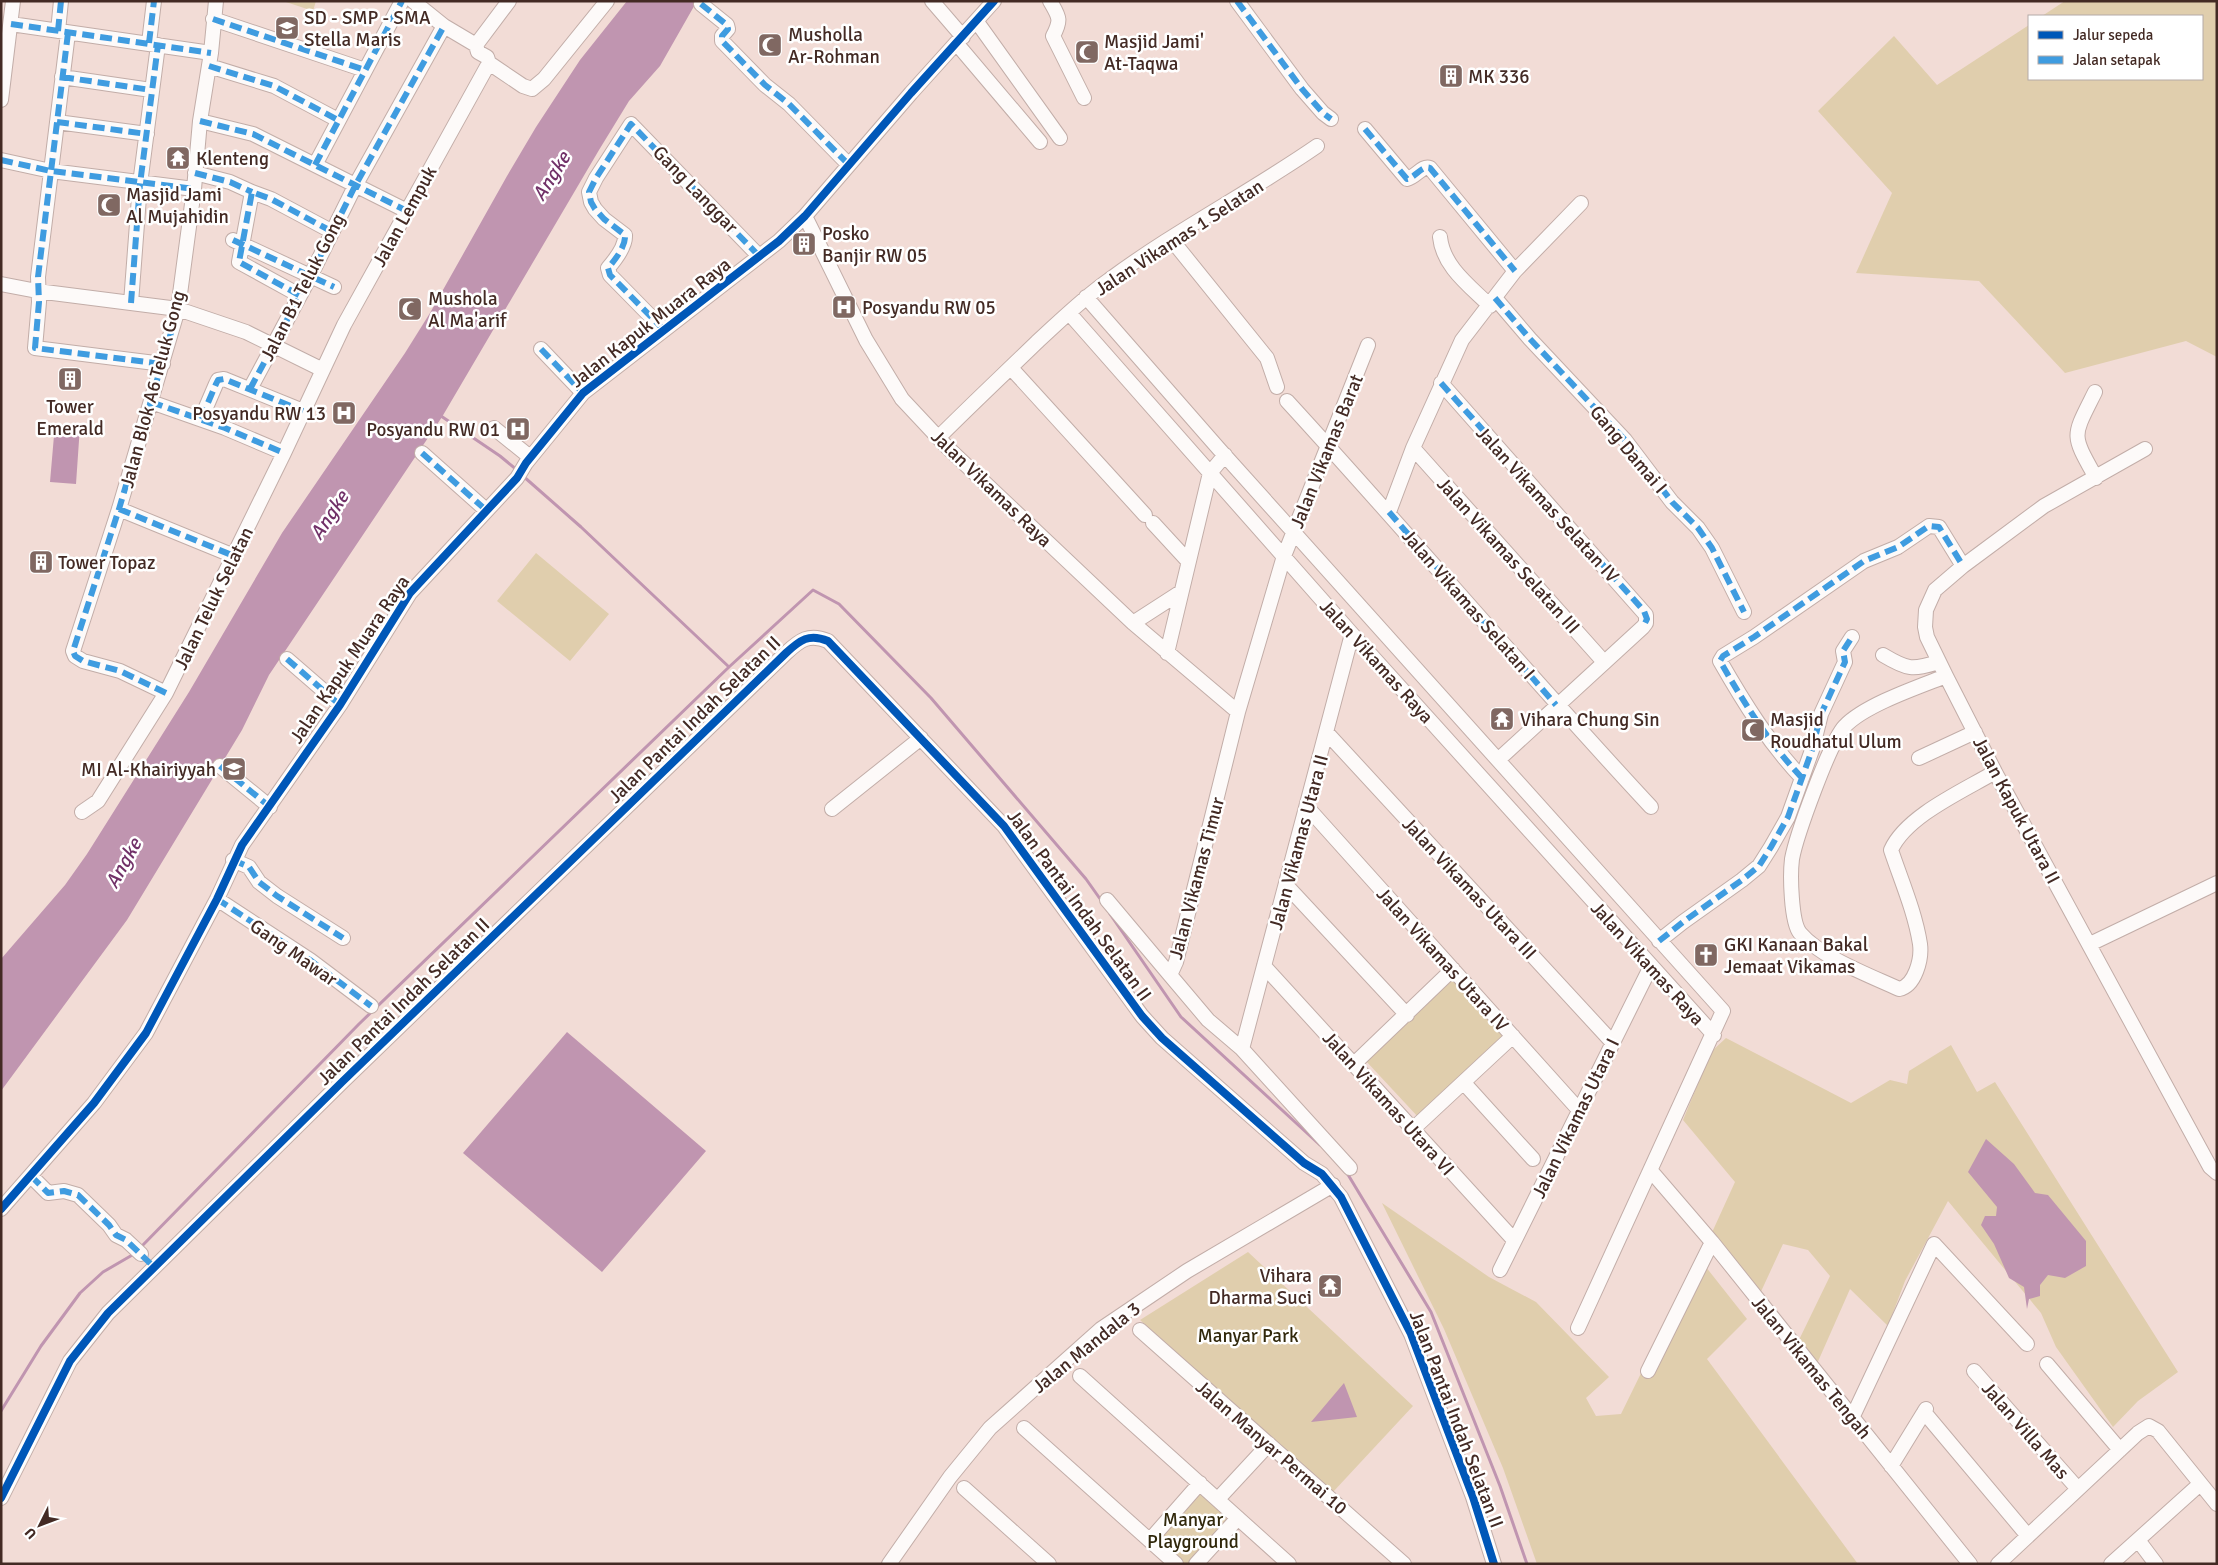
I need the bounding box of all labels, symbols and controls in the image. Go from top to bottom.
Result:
place label: SD - SMP - SMA Stella Maris [304,6,431,52]
school or university icon: SD - SMP - SMA Stella Maris [274,15,300,41]
legend [2028,15,2203,80]
place label: Musholla Ar-Rohman [788,23,880,69]
text: Jalur sepeda [2073,26,2153,44]
place label: Masjid Jami' At-Taqwa [1104,30,1204,76]
mosque icon: Musholla Ar-Rohman [757,32,783,58]
mosque icon: Masjid Jami' At-Taqwa [1074,39,1100,65]
text: Jalan setapak [2073,51,2161,69]
building icon: MK 336 [1438,63,1464,89]
place label: MK 336 [1468,65,1530,89]
street label: Gang Langgar [647,141,743,239]
temple icon: Klenteng [165,145,191,171]
water label: Angke [527,146,577,206]
place label: Klenteng [196,147,269,171]
street label: Jalan Lempuk [367,161,443,271]
street label: Jalan Vikamas 1 Selatan [1091,174,1268,301]
place label: Masjid Jami Al Mujahidin [126,183,229,229]
mosque icon: Masjid Jami Al Mujahidin [96,192,122,218]
street label: Jalan B1 Teluk Gong [255,210,350,365]
place label: Posko Banjir RW 05 [822,222,927,268]
building icon: Posko Banjir RW 05 [791,231,817,257]
street label: Jalan Kapuk Muara Raya [565,253,736,393]
place label: Mushola Al Ma'arif [428,287,508,333]
street label: Jalan Blok A6 Teluk Gong [115,288,191,491]
hospital icon: Posyandu RW 05 [831,294,857,320]
mosque icon: Mushola Al Ma'arif [397,296,423,322]
place label: Posyandu RW 05 [862,296,996,320]
building icon: Tower Emerald [57,366,83,392]
street label: Jalan Vikamas Barat [1285,371,1369,532]
place label: Tower Emerald [36,395,104,441]
hospital icon: Posyandu RW 13 [331,400,357,426]
street label: Gang Damai I [1584,401,1672,499]
place label: Posyandu RW 13 [192,402,326,426]
hospital icon: Posyandu RW 01 [505,416,531,442]
place label: Posyandu RW 01 [366,418,500,442]
street label: Jalan Vikamas Selatan IV [1471,421,1624,588]
street label: Jalan Vikamas Raya [926,425,1057,553]
street label: Jalan Vikamas Selatan III [1433,472,1585,638]
water label: Angke [304,485,355,544]
street label: Jalan Teluk Selatan [169,523,259,674]
street label: Jalan Vikamas Selatan I [1398,524,1540,684]
building icon: Tower Topaz [28,549,54,575]
place label: Tower Topaz [58,551,155,575]
street label: Jalan Kapuk Muara Raya [285,571,415,748]
street label: Jalan Vikamas Raya [1314,595,1438,729]
street label: Jalan Pantai Indah Selatan II [603,631,786,808]
temple icon: Vihara Chung Sin [1489,706,1515,732]
place label: Vihara Chung Sin [1520,708,1660,732]
place label: Masjid Roudhatul Ulum [1770,708,1902,754]
mosque icon: Masjid Roudhatul Ulum [1740,717,1766,743]
street label: Jalan Kapuk Utara II [1967,733,2065,888]
street label: Jalan Vikamas Utara II [1264,752,1334,933]
school or university icon: MI Al-Khairiyyah [221,756,247,782]
place label: MI Al-Khairiyyah [81,758,216,782]
street label: Jalan Vikamas Timur [1164,795,1230,962]
street label: Jalan Pantai Indah Selatan II [1002,805,1157,1006]
street label: Jalan Vikamas Utara III [1397,812,1542,965]
water label: Angke [100,833,148,893]
street label: Jalan Vikamas Utara IV [1371,882,1513,1037]
street label: Jalan Vikamas Raya [1585,897,1709,1031]
street label: Jalan Pantai Indah Selatan II [312,913,495,1090]
street label: Gang Mawar [245,914,342,992]
place label: GKI Kanaan Bakal Jemaat Vikamas [1724,933,1868,979]
church icon: GKI Kanaan Bakal Jemaat Vikamas [1693,942,1719,968]
street label: Jalan Vikamas Utara VI [1317,1026,1459,1181]
street label: Jalan Vikamas Utara I [1527,1034,1625,1202]
place label: Vihara Dharma Suci [1209,1264,1312,1310]
temple icon: Vihara Dharma Suci [1317,1273,1343,1299]
street label: Jalan Vikamas Tengah [1746,1291,1876,1444]
street label: Jalan Mandala 3 [1028,1297,1146,1399]
street label: Jalan Pantai Indah Selatan II [1404,1307,1509,1531]
park label: Manyar Park [1198,1324,1299,1348]
street label: Jalan Manyar Permai 10 [1191,1375,1352,1520]
street label: Jalan Villa Mas [1976,1377,2074,1484]
north arrow [15,1500,65,1550]
park label: Manyar Playground [1147,1508,1239,1554]
text: U [21,1524,40,1543]

